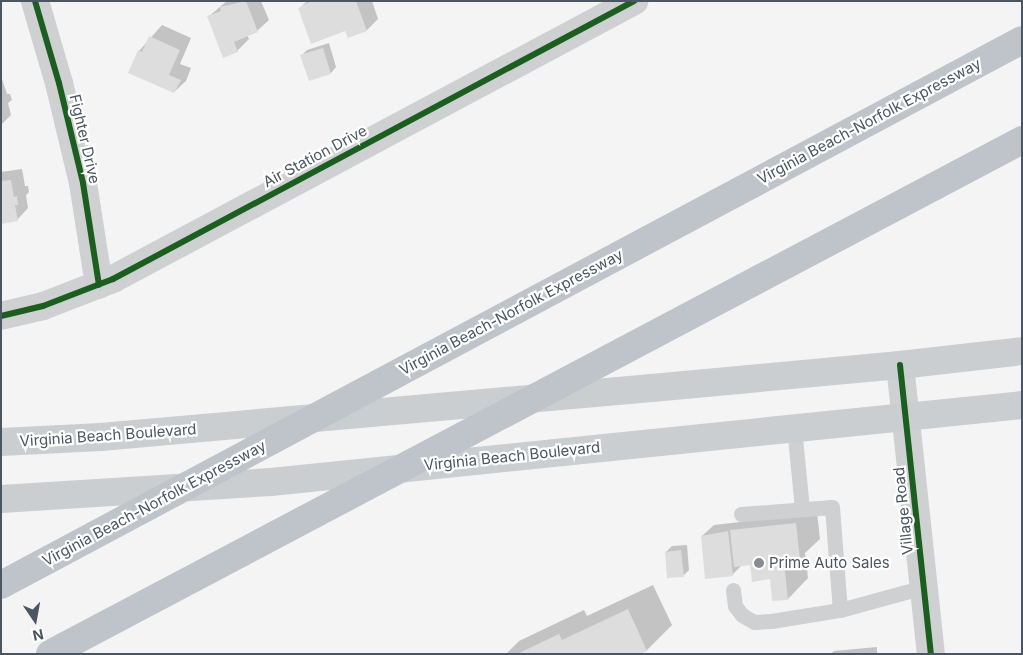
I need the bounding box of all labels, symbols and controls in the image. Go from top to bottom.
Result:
street label: Virginia Beach-Norfolk Expressway [754,54,984,188]
street label: Fighter Drive [66,93,104,185]
street label: Air Station Drive [260,121,370,191]
street label: Virginia Beach-Norfolk Expressway [396,245,626,379]
street label: Virginia Beach Boulevard [19,420,197,450]
street label: Virginia Beach-Norfolk Expressway [39,436,269,570]
street label: Virginia Beach Boulevard [423,438,601,474]
street label: Village Road [889,466,917,556]
place label: Prime Auto Sales [769,554,890,572]
marker: Prime Auto Sales [753,557,765,569]
north arrow [10,595,60,645]
text: N [31,626,45,645]

